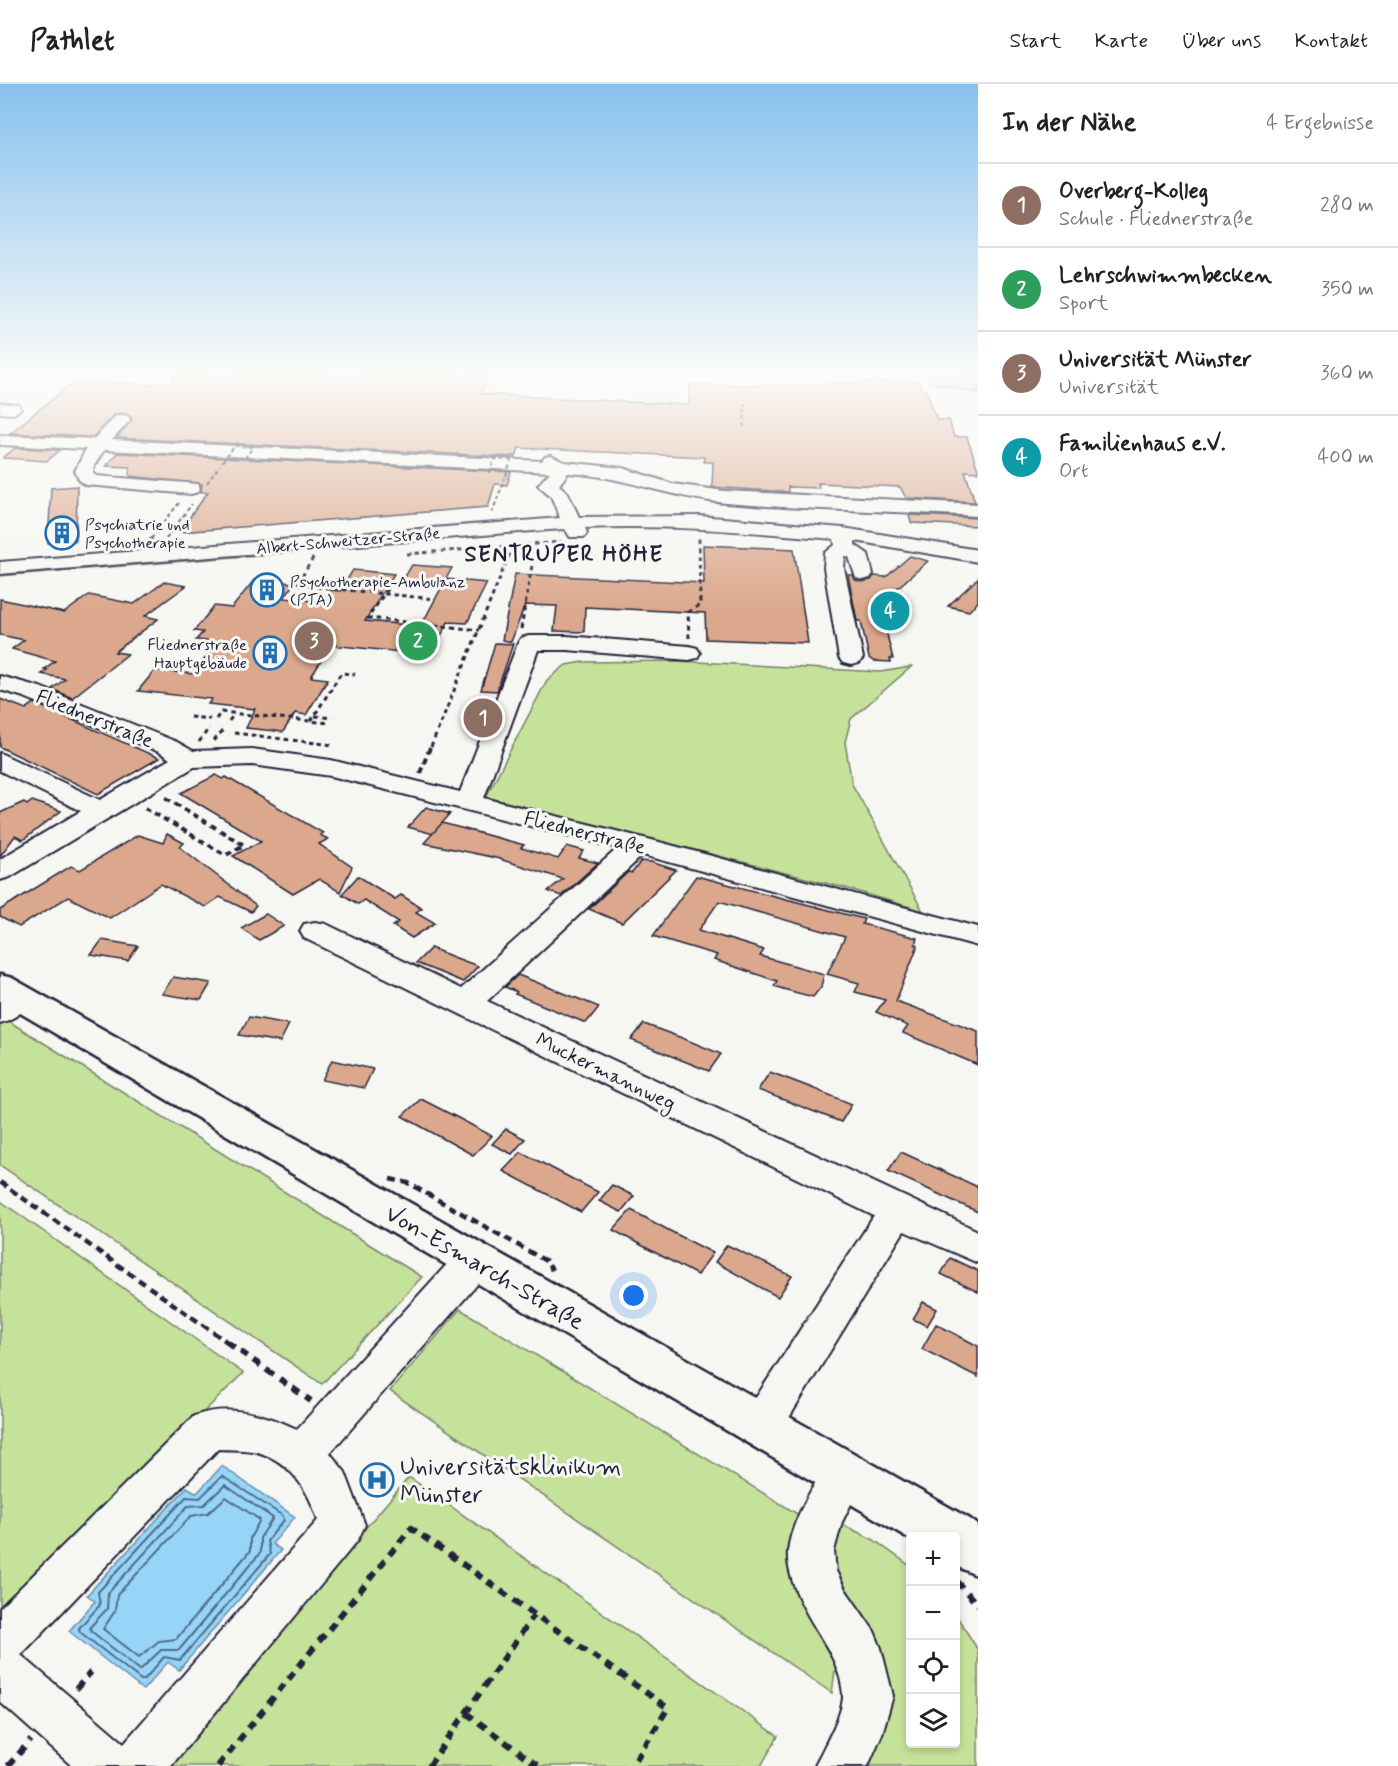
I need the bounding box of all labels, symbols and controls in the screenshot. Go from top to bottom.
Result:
text: Pathlet [30,23,114,60]
text: Start [1010,27,1062,55]
text: Karte [1095,27,1148,55]
text: Über uns [1181,27,1261,55]
text: Kontakt [1294,27,1368,55]
text: In der Nähe [1002,106,1136,140]
text: 4 Ergebnisse [1266,110,1374,137]
text: Overberg-Kolleg [1059,178,1208,206]
text: 1 [1017,192,1026,219]
text: 280 m [1320,192,1374,219]
text: Schule · Fliednerstraße [1059,206,1253,233]
text: Lehrschwimmbecken [1059,262,1272,290]
text: 2 [1017,276,1026,303]
text: 350 m [1321,276,1374,303]
text: Sport [1059,290,1108,317]
text: Universität Münster [1059,346,1252,374]
text: 3 [1017,360,1026,387]
text: 360 m [1321,360,1374,387]
text: Universität [1059,374,1159,401]
text: Familienhaus e.V. [1059,430,1226,458]
text: 4 [1016,444,1027,471]
text: 400 m [1318,444,1374,471]
text: Ort [1059,458,1088,485]
building icon: Psychiatrie und Psychotherapie [44,515,80,551]
place label: Psychiatrie und Psychotherapie [85,515,190,554]
street label: Albert-Schweitzer-Straße [255,523,441,560]
district label: SENTRUPER HÖHE [464,541,664,569]
building icon: Psychotherapie-Ambulanz (PTA) [249,572,285,608]
place label: Psychotherapie-Ambulanz (PTA) [290,572,466,611]
pin: 4 [870,588,910,634]
pin: 3 [294,618,334,664]
pin: 2 [398,618,438,664]
place label: Fliednerstraße Hauptgebäude [148,635,247,674]
building icon: Fliednerstraße Hauptgebäude [252,635,288,671]
street label: Fliednerstraße [32,684,157,755]
pin: 1 [464,696,502,740]
street label: Fliednerstraße [521,805,648,862]
street label: Muckermannweg [530,1027,680,1119]
street label: Von-Esmarch-Straße [379,1199,589,1338]
your location [619,1281,648,1310]
place label: Universitätsklinikum Münster [400,1452,621,1511]
hospital icon: Universitätsklinikum Münster [359,1462,395,1498]
map controls [906,1532,960,1748]
button: + [906,1532,960,1586]
button: − [906,1586,960,1640]
button: locate [906,1640,960,1694]
button: layers [906,1694,960,1748]

